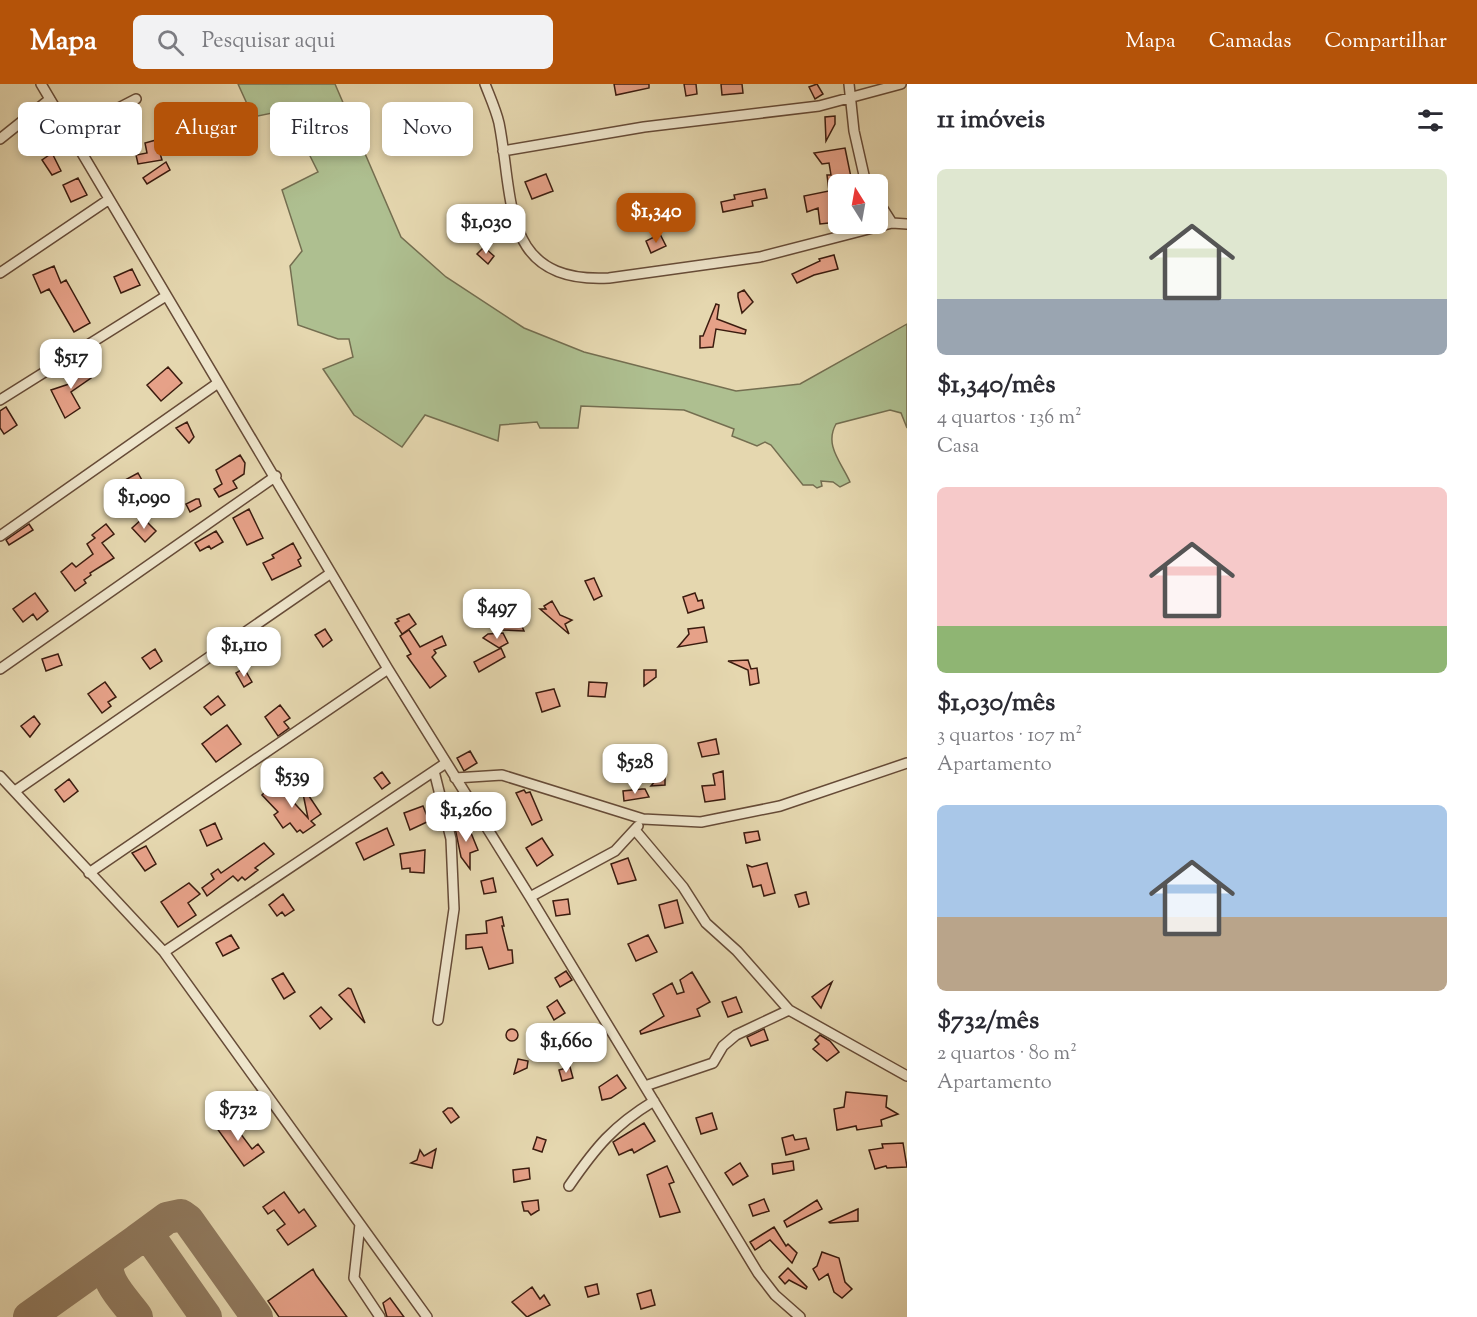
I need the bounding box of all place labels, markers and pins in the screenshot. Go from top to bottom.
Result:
pin: $1,340 [607,193,705,244]
pin: $1,030 [437,204,535,255]
pin: $517 [35,339,107,390]
pin: $1,090 [95,479,193,530]
pin: $497 [461,589,533,640]
pin: $1,110 [195,627,293,678]
pin: $528 [599,744,671,795]
pin: $539 [256,758,328,809]
pin: $1,260 [417,792,515,843]
pin: $1,660 [517,1023,615,1074]
pin: $732 [202,1091,274,1142]

